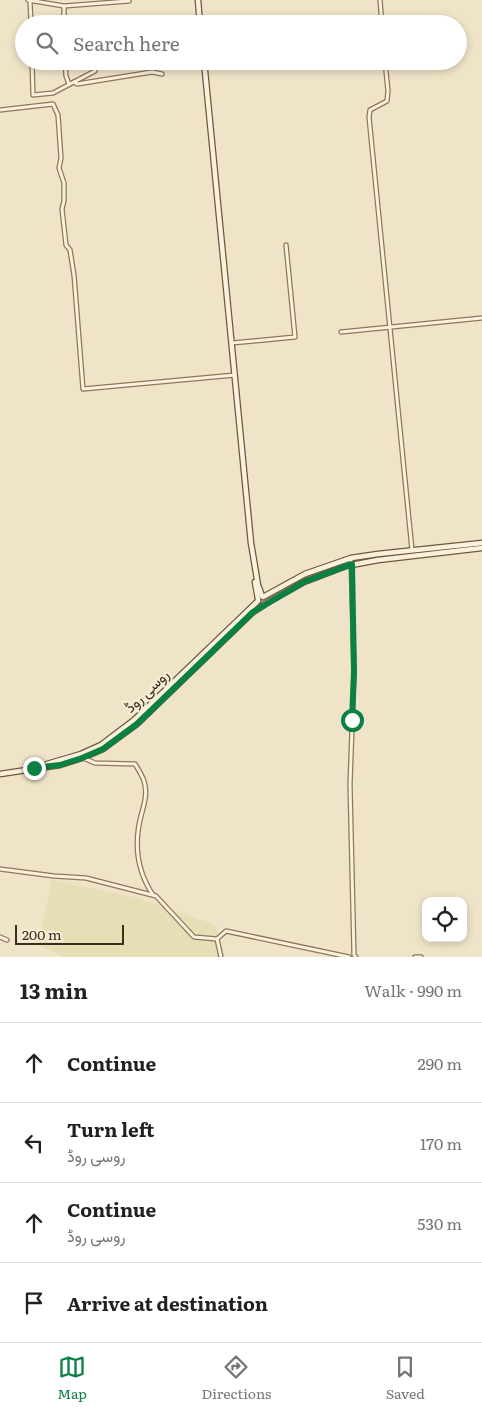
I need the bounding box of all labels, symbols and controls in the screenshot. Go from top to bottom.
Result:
search box [15,15,467,70]
icon: search [33,29,61,57]
text: Search here [73,29,180,57]
street label: روسی روڈ [118,663,174,717]
route start [341,709,364,732]
route end [23,757,46,780]
map controls [422,897,467,942]
button: locate [422,897,467,942]
scale bar [15,922,124,945]
text: 200 m [22,924,62,944]
text: 13 min [20,974,88,1005]
text: Walk · 990 m [365,978,462,1002]
icon: ahead [20,1049,48,1077]
text: Continue [67,1049,156,1077]
text: 290 m [418,1051,462,1075]
text: Turn left [67,1115,154,1143]
icon: left [20,1129,48,1157]
text: 170 m [420,1131,462,1155]
text: روسی روڈ [67,1143,126,1167]
text: Continue [67,1195,156,1223]
icon: ahead [20,1209,48,1237]
text: 530 m [417,1211,462,1235]
text: روسی روڈ [67,1223,126,1247]
icon: arrive [20,1289,48,1317]
text: Arrive at destination [67,1289,268,1317]
tab: Map [57,1353,87,1403]
tab: Directions [201,1353,271,1403]
tab: Saved [386,1353,425,1403]

